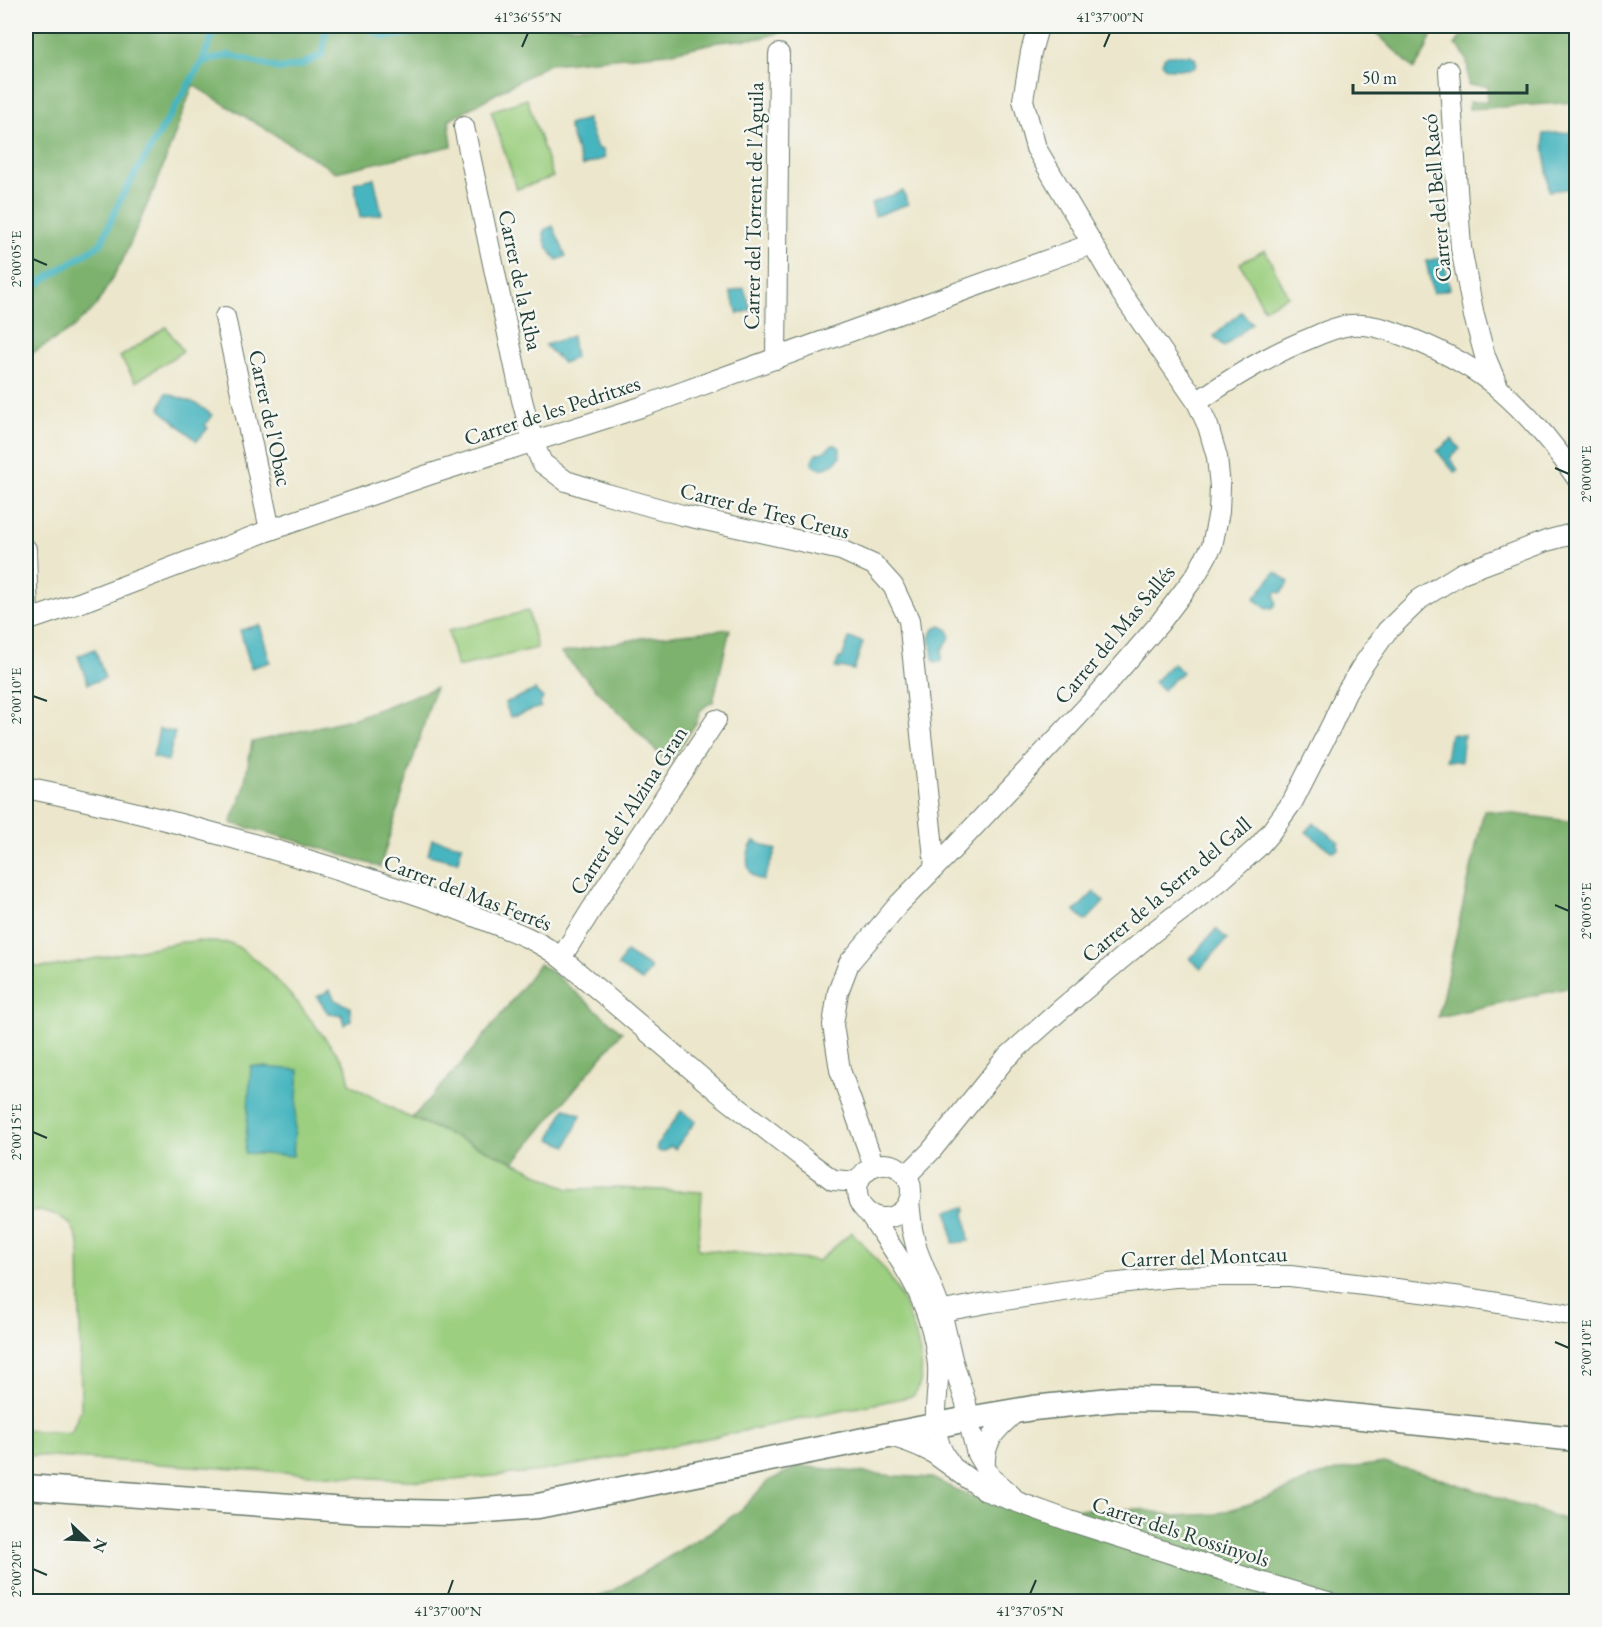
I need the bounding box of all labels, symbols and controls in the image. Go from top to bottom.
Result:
text: 41°36'55"N [494,7,562,26]
text: 41°37'00"N [1076,7,1144,26]
scale bar [1353,57,1527,95]
text: 50 m [1362,66,1397,89]
street label: Carrer del Torrent de l'Àguila [737,82,770,330]
street label: Carrer del Bell Racó [1415,112,1458,283]
street label: Carrer de la Riba [491,207,550,353]
text: 2°00'05"E [6,230,25,287]
street label: Carrer de l'Obac [242,347,299,489]
street label: Carrer de les Pedritxes [460,368,644,453]
text: 2°00'00"E [1576,445,1595,502]
street label: Carrer de Tres Creus [677,475,853,546]
street label: Carrer del Mas Sallés [1047,558,1181,710]
text: 2°00'10"E [6,667,25,724]
street label: Carrer de l'Alzina Gran [563,720,694,900]
street label: Carrer de la Serra del Gall [1075,810,1257,969]
street label: Carrer del Mas Ferrés [380,847,556,938]
text: 2°00'05"E [1576,882,1595,939]
text: 2°00'15"E [6,1103,25,1160]
street label: Carrer del Montcau [1120,1239,1288,1274]
text: 2°00'10"E [1576,1319,1595,1376]
street label: Carrer dels Rossinyols [1088,1489,1273,1574]
north arrow [57,1510,117,1570]
text: N [88,1536,113,1556]
text: 2°00'20"E [6,1540,25,1597]
text: 41°37'00"N [414,1601,482,1620]
text: 41°37'05"N [996,1601,1064,1620]

